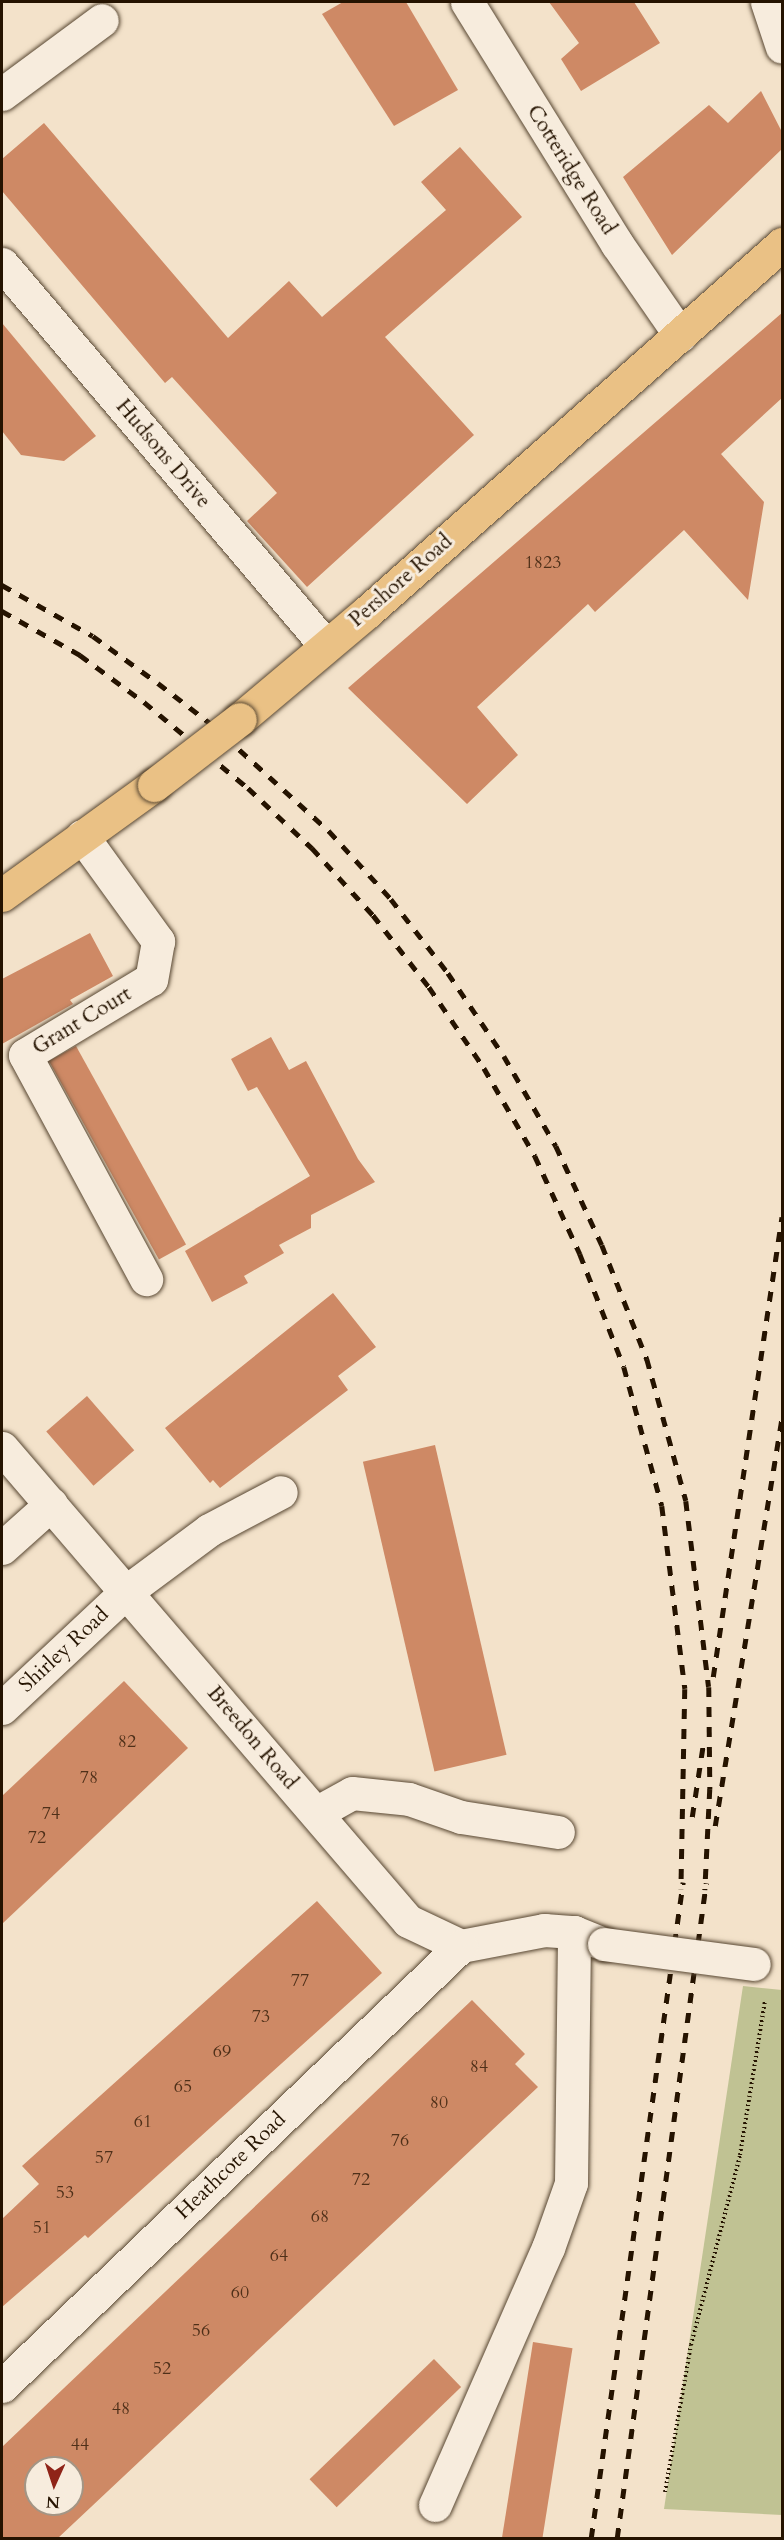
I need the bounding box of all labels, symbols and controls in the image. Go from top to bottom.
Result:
street label: Cotteridge Road [521,101,621,239]
street label: Hudsons Drive [110,395,216,513]
street label: Pershore Road [344,529,458,633]
house number: 1823 [525,552,561,574]
street label: Grant Court [28,982,136,1060]
street label: Shirley Road [14,1602,114,1698]
street label: Breedon Road [201,1681,303,1795]
house number: 82 [118,1731,136,1753]
house number: 78 [80,1767,98,1789]
house number: 74 [42,1803,60,1825]
house number: 72 [28,1827,46,1849]
house number: 77 [291,1970,309,1992]
house number: 73 [252,2006,270,2028]
house number: 69 [213,2041,231,2063]
house number: 84 [470,2056,488,2078]
house number: 65 [174,2076,192,2098]
house number: 80 [430,2092,448,2114]
street label: Heathcote Road [171,2107,291,2225]
house number: 61 [134,2111,152,2133]
house number: 76 [391,2130,409,2152]
house number: 57 [95,2147,113,2169]
house number: 72 [352,2169,370,2191]
house number: 53 [56,2182,74,2204]
house number: 68 [311,2206,329,2228]
house number: 51 [33,2217,51,2239]
house number: 64 [270,2245,288,2267]
house number: 60 [231,2282,249,2304]
house number: 56 [192,2320,210,2342]
house number: 52 [153,2358,171,2380]
house number: 48 [112,2398,130,2420]
house number: 44 [71,2434,89,2456]
north arrow [24,2456,84,2516]
text: N [46,2491,61,2513]

